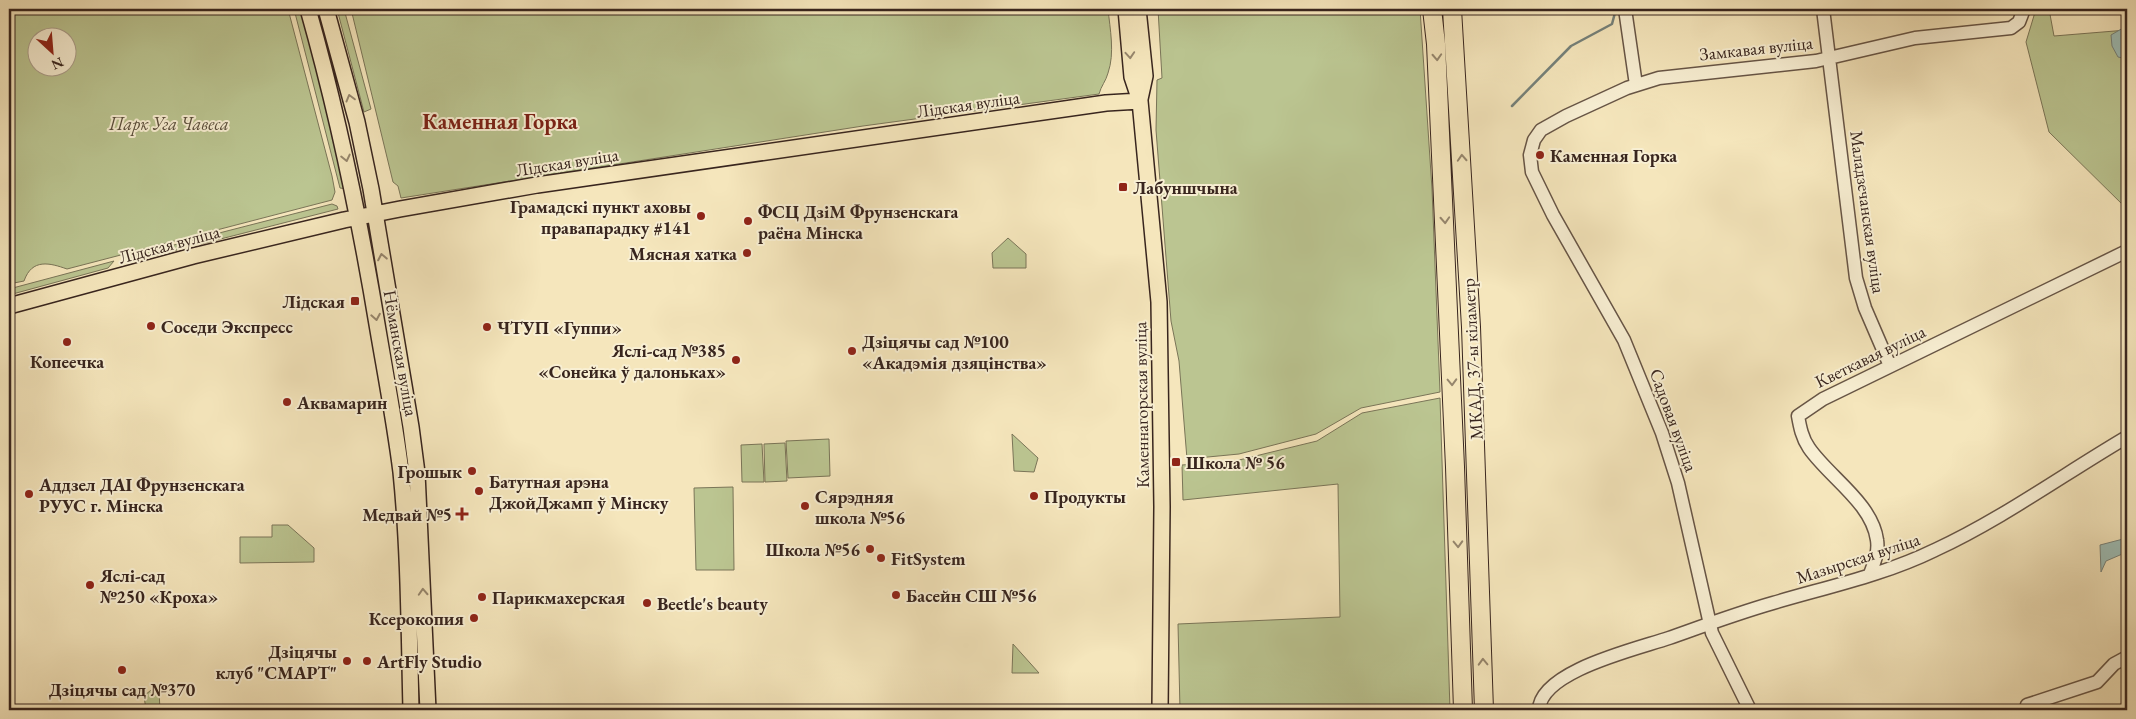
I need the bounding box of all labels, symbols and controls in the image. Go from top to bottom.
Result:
north arrow [28,28,78,78]
street label: Замкавая вуліца [1698,31,1815,65]
one-way arrow [1124,52,1135,60]
text: N [48,53,67,75]
one-way arrow [1431,54,1442,62]
street label: Лідская вуліца [915,85,1022,123]
one-way arrow [345,94,356,102]
district label: Каменная Горка [422,107,578,136]
park label: Парк Уга Чавеса [108,112,229,136]
street label: Маладзечанская вуліца [1845,129,1891,296]
street label: Лідская вуліца [514,142,621,181]
place label: Каменная Горка [1550,144,1677,167]
marker: Каменная Горка [1534,149,1546,161]
one-way arrow [340,153,351,162]
one-way arrow [1457,154,1468,162]
place label: Лабуншчына [1133,176,1238,199]
marker: Лабуншчына [1117,181,1129,193]
place label: Грамадскі пункт аховы правапарадку #141 [510,195,691,239]
place label: ФСЦ ДзіМ Фрунзенскага раёна Мінска [758,200,959,244]
marker: Грамадскі пункт аховы правапарадку #141 [695,210,707,222]
marker: ФСЦ ДзіМ Фрунзенскага раёна Мінска [742,215,754,227]
one-way arrow [1439,216,1450,224]
street label: Лідская вуліца [116,219,223,269]
place label: Мясная хатка [629,242,737,265]
marker: Мясная хатка [741,247,753,259]
one-way arrow [377,253,387,262]
street label: МКАД, 37-ы кіламетр [1456,278,1488,440]
street label: Нёманская вуліца [379,288,424,419]
place label: Лідская [282,290,345,313]
marker: Лідская [349,295,361,307]
one-way arrow [371,313,381,322]
place label: Соседи Экспресс [161,315,293,338]
place label: ЧТУП «Гуппи» [497,316,622,339]
street label: Кветкавая вуліца [1811,319,1930,393]
marker: Соседи Экспресс [145,320,157,332]
marker: ЧТУП «Гуппи» [481,321,493,333]
street label: Каменнагорская вуліца [1128,321,1154,488]
place label: Дзіцячы сад №100 «Акадэмія дзяцінства» [862,330,1047,374]
marker: Копеечка [61,336,73,348]
place label: Яслі-сад №385 «Сонейка ў далоньках» [538,339,726,383]
marker: Дзіцячы сад №100 «Акадэмія дзяцінства» [846,345,858,357]
place label: Копеечка [30,350,104,373]
marker: Яслі-сад №385 «Сонейка ў далоньках» [730,354,742,366]
street label: Садовая вуліца [1645,365,1704,475]
one-way arrow [1447,378,1457,386]
place label: Аквамарин [296,391,388,414]
marker: Аквамарин [281,396,293,408]
place label: Школа № 56 [1186,451,1285,474]
marker: Школа № 56 [1170,456,1182,468]
place label: Грошык [398,460,462,483]
marker: Грошык [466,465,478,477]
place label: Батутная арэна ДжойДжамп ў Мінску [489,470,669,514]
place label: Аддзел ДАІ Фрунзенскага РУУС г. Мінска [38,473,245,517]
marker: Батутная арэна ДжойДжамп ў Мінску [473,485,485,497]
place label: Сярэдняя школа №56 [815,485,906,529]
place label: Продукты [1044,485,1126,508]
marker: Аддзел ДАІ Фрунзенскага РУУС г. Мінска [23,488,35,500]
marker: Продукты [1028,490,1040,502]
marker: Сярэдняя школа №56 [799,500,811,512]
place label: Медвай №5 [362,503,452,526]
marker: Медвай №5 [456,508,468,520]
street label: Мазырская вуліца [1793,527,1923,589]
place label: Школа №56 [766,538,860,561]
one-way arrow [1452,541,1463,549]
marker: Школа №56 [864,543,876,555]
place label: FitSystem [891,547,966,570]
marker: FitSystem [875,552,887,564]
place label: Яслі-сад №250 «Кроха» [99,564,218,608]
marker: Яслі-сад №250 «Кроха» [84,579,96,591]
place label: Басейн СШ №56 [906,584,1037,607]
place label: Парикмахерская [492,586,626,609]
one-way arrow [417,587,428,595]
marker: Басейн СШ №56 [890,589,902,601]
marker: Парикмахерская [476,591,488,603]
place label: Beetle's beauty [657,592,768,615]
marker: Beetle's beauty [641,597,653,609]
place label: Ксерокопия [369,607,464,630]
marker: Ксерокопия [468,612,480,624]
place label: Дзіцячы клуб "СМАРТ" [215,640,337,684]
place label: ArtFly Studio [376,650,482,673]
marker: Дзіцячы клуб "СМАРТ" [341,655,353,667]
marker: ArtFly Studio [361,655,373,667]
one-way arrow [1477,657,1488,665]
marker: Дзіцячы сад №370 [116,664,128,676]
place label: Дзіцячы сад №370 [49,678,196,701]

